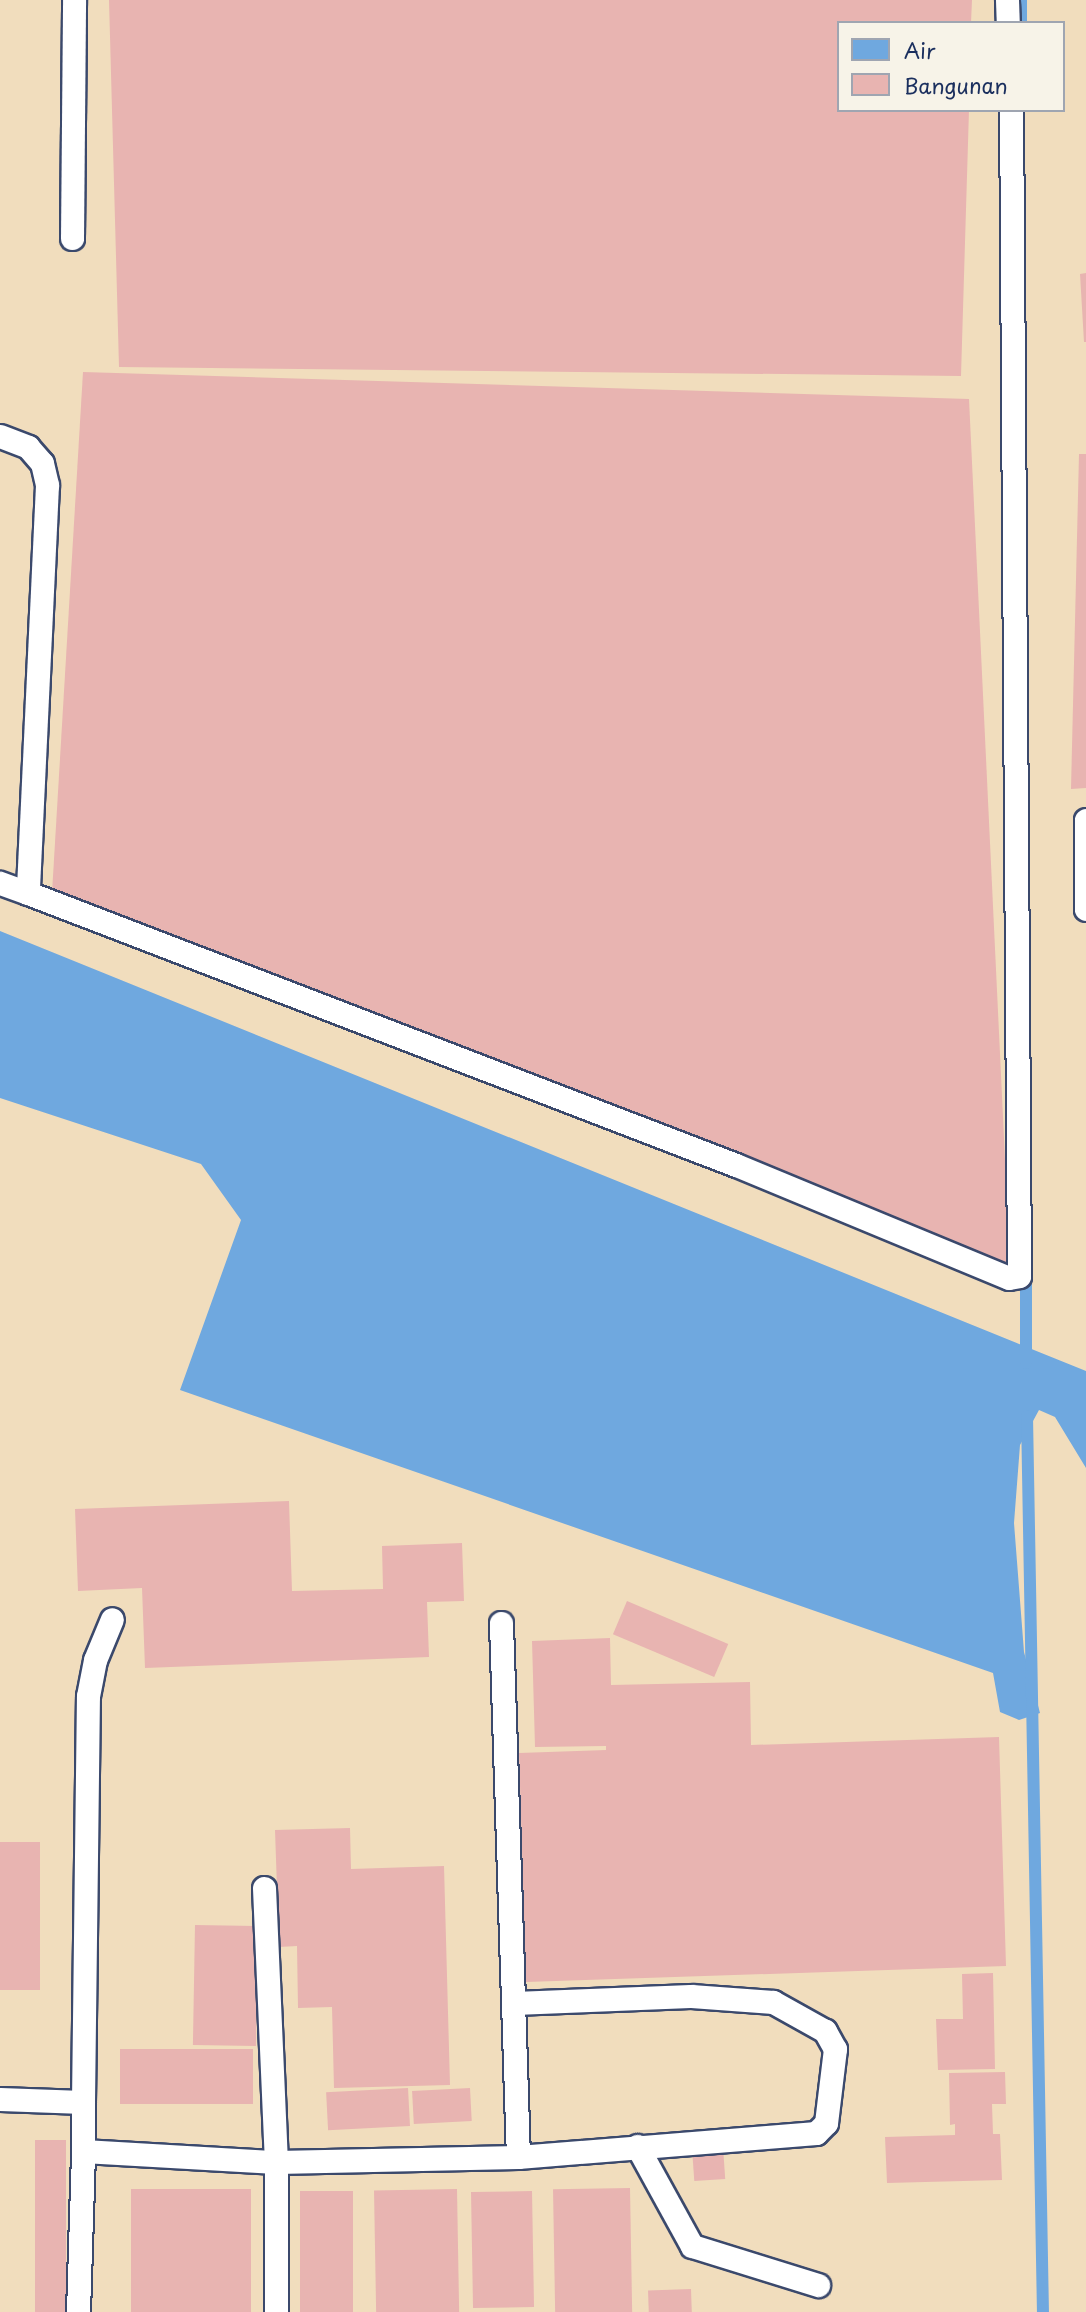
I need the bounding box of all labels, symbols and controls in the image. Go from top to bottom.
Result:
legend [838,21,1065,112]
text: Air [904,34,935,66]
text: Bangunan [904,69,1008,101]

